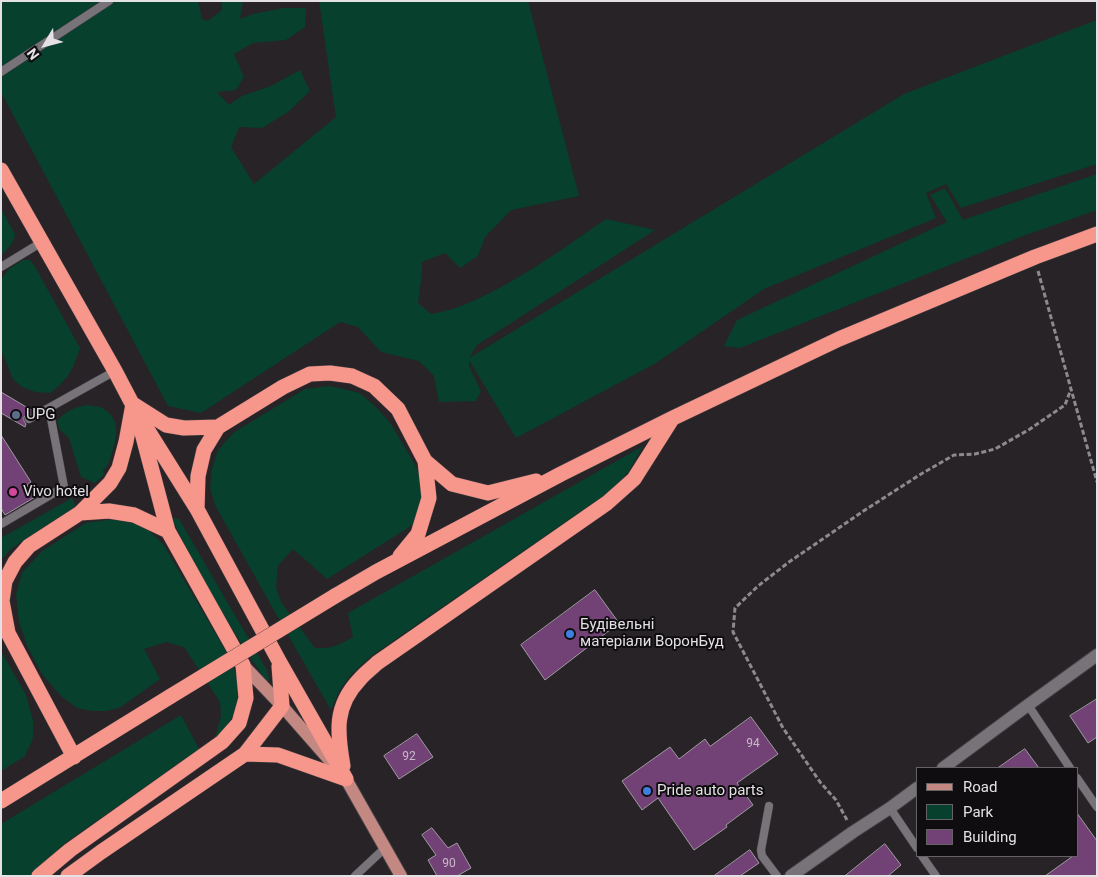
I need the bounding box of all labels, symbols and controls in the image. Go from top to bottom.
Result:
north arrow [20,20,70,70]
text: N [24,45,42,63]
place label: UPG [26,406,55,424]
marker: UPG [10,409,22,421]
place label: Vivo hotel [23,483,89,501]
marker: Vivo hotel [7,486,19,498]
place label: Будівельні матеріали ВоронБуд [580,616,724,651]
marker: Будівельні матеріали ВоронБуд [564,628,576,640]
house number: 94 [746,737,760,751]
house number: 92 [402,750,416,764]
legend [916,767,1078,857]
text: Road [963,778,997,796]
place label: Pride auto parts [657,782,763,800]
marker: Pride auto parts [641,785,653,797]
text: Park [963,803,993,821]
text: Building [963,828,1017,846]
house number: 90 [442,857,456,871]

